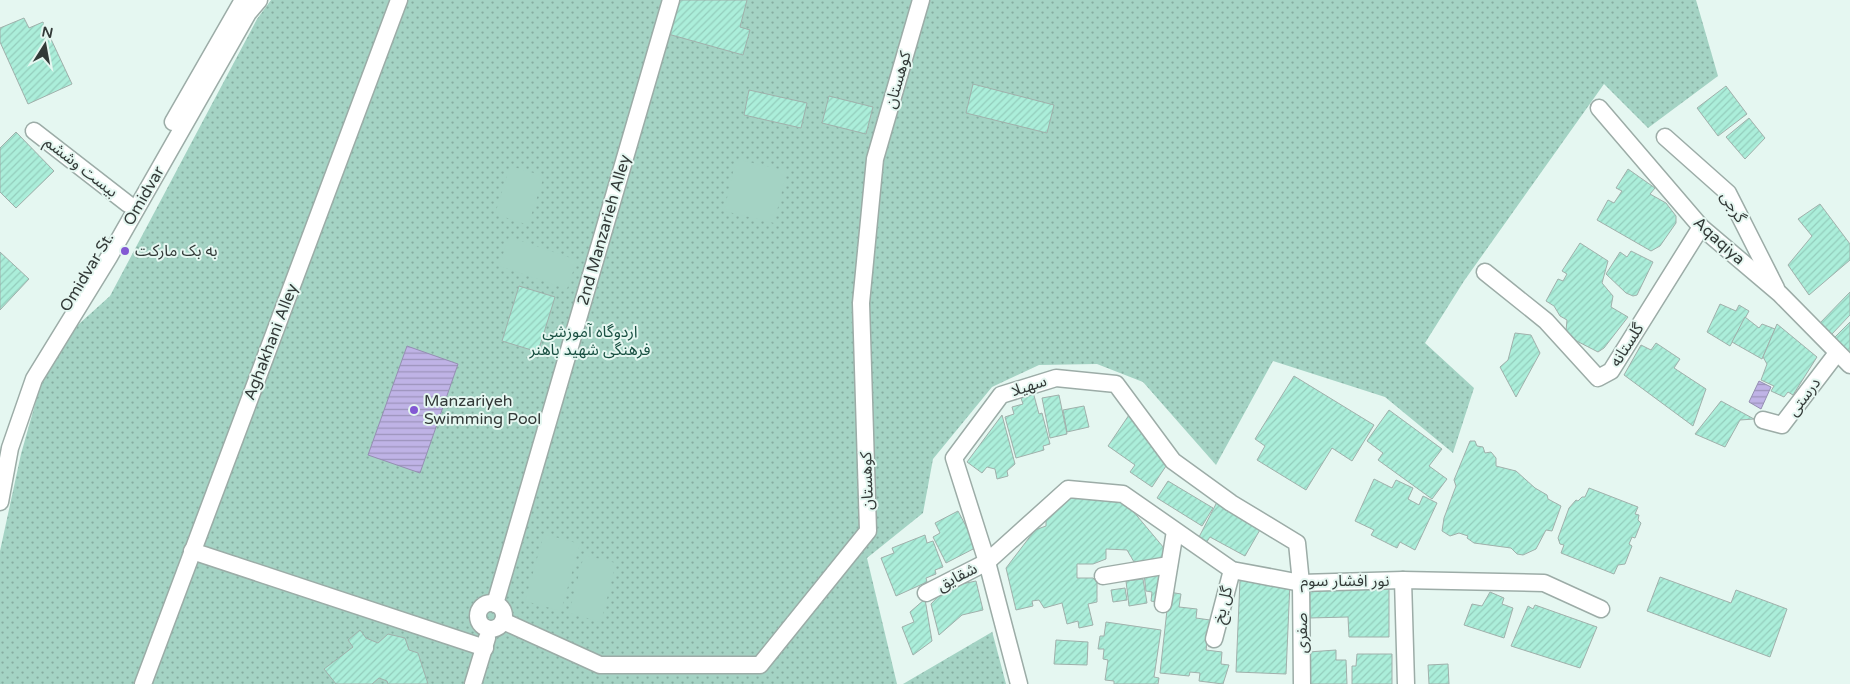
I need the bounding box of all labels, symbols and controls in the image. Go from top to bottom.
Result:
north arrow [20,20,70,70]
text: N [40,23,55,42]
street label: کوهستان [880,49,916,111]
street label: بیست وششم [39,132,122,203]
street label: 2nd Manzarieh Alley [573,152,635,308]
street label: Omidvar [119,162,169,229]
street label: گرجی [1716,187,1751,227]
street label: Aqaqiya [1689,213,1749,269]
street label: Omidvar St. [55,229,119,315]
place label: به بک مارکت [135,241,218,261]
marker: به بک مارکت [119,245,131,257]
street label: Aghakhani Alley [240,280,303,403]
street label: گلستانه [1606,319,1649,370]
park label: اردوگاه آموزشی فرهنگی شهید باهنر [529,322,650,360]
street label: سهیلا [1009,371,1049,401]
street label: درستی [1783,374,1825,420]
place label: Manzariyeh Swimming Pool [424,391,541,429]
marker: Manzariyeh Swimming Pool [408,404,420,416]
street label: کوهستان [856,451,878,511]
street label: شقایق [933,558,981,596]
street label: نور افشار سوم [1301,571,1389,593]
street label: گل یخ [1209,584,1239,626]
street label: صفری [1292,612,1312,654]

